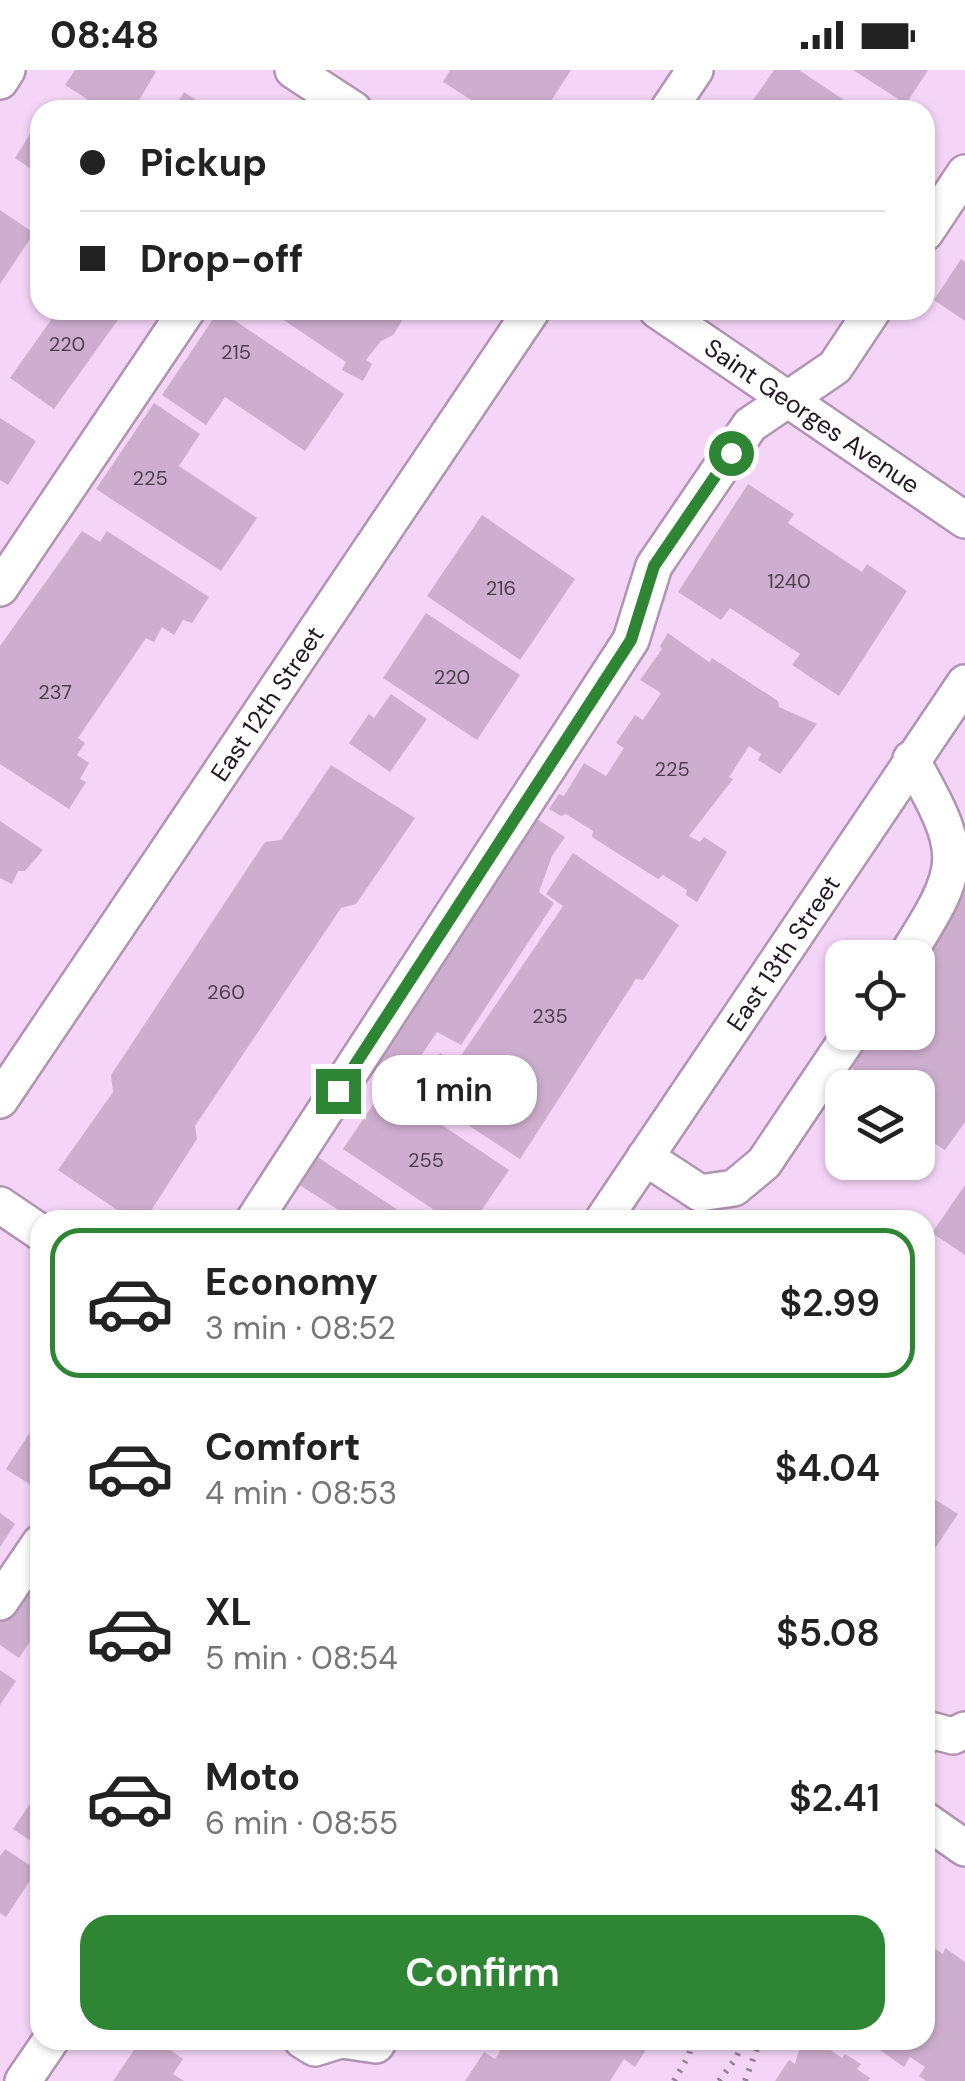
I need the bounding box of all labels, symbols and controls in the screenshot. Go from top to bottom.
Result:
text: 08:48 [50,10,159,60]
text: Pickup [140,138,267,188]
text: Drop-off [140,234,303,284]
house number: 220 [49,331,85,357]
street label: Saint Georges Avenue [698,331,926,501]
house number: 215 [221,339,251,365]
route start [709,431,754,476]
house number: 225 [132,465,168,491]
house number: 1240 [767,568,811,594]
house number: 216 [486,575,516,601]
street label: East 12th Street [203,620,331,788]
house number: 220 [434,664,470,690]
house number: 237 [38,679,72,705]
house number: 225 [654,756,690,782]
street label: East 13th Street [719,869,848,1037]
map controls [825,940,935,1180]
button: locate [825,940,935,1050]
house number: 260 [207,979,245,1005]
house number: 235 [532,1003,568,1029]
callout: 1 min [373,1056,538,1126]
route end [316,1069,361,1114]
text: 1 min [416,1069,493,1111]
button: layers [825,1070,935,1180]
house number: 255 [408,1147,444,1173]
text: Economy [205,1257,378,1307]
icon: car [85,1258,175,1348]
text: $2.99 [779,1278,880,1328]
text: 3 min · 08:52 [205,1307,396,1349]
text: Comfort [205,1422,361,1472]
icon: car [85,1423,175,1513]
text: $4.04 [775,1443,880,1493]
text: 4 min · 08:53 [205,1472,397,1514]
text: XL [205,1587,252,1637]
icon: car [85,1588,175,1678]
text: $5.08 [776,1608,880,1658]
text: 5 min · 08:54 [205,1637,398,1679]
text: Moto [205,1752,300,1802]
icon: car [85,1753,175,1843]
text: $2.41 [789,1773,880,1823]
text: 6 min · 08:55 [205,1802,398,1844]
button: Confirm [80,1915,885,2030]

